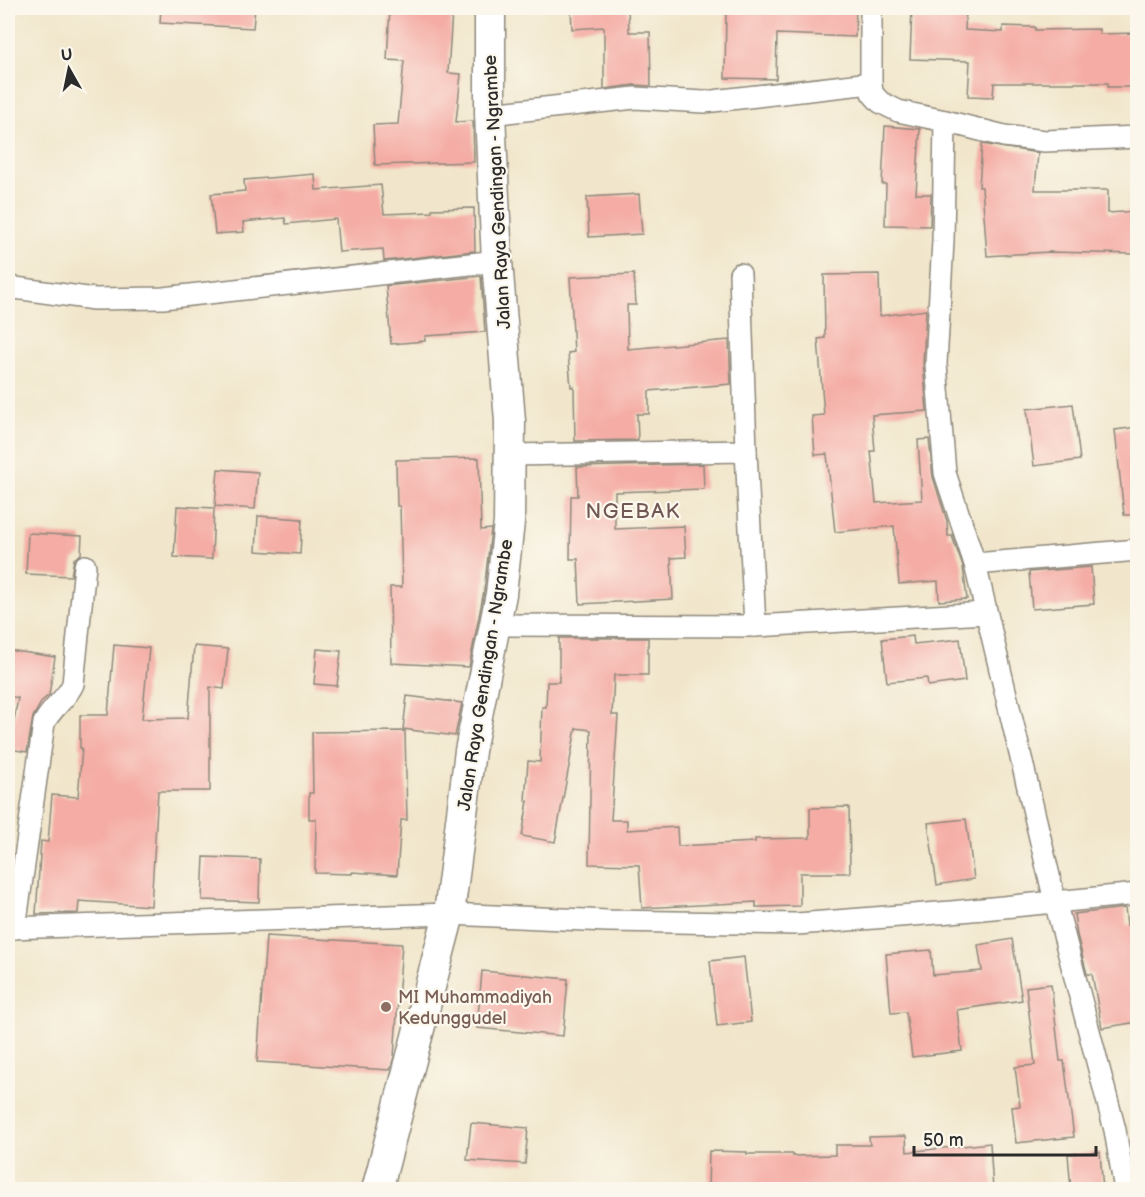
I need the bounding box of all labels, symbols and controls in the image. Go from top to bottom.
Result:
north arrow [39,39,99,99]
text: U [60,45,74,66]
street label: Jalan Raya Gendingan - Ngrambe [480,54,515,330]
district label: NGEBAK [585,499,681,524]
street label: Jalan Raya Gendingan - Ngrambe [454,537,517,812]
place label: MI Muhammadiyah Kedunggudel [398,987,552,1029]
marker: MI Muhammadiyah Kedunggudel [379,1000,393,1014]
scale bar [914,1119,1096,1157]
text: 50 m [923,1130,964,1151]

